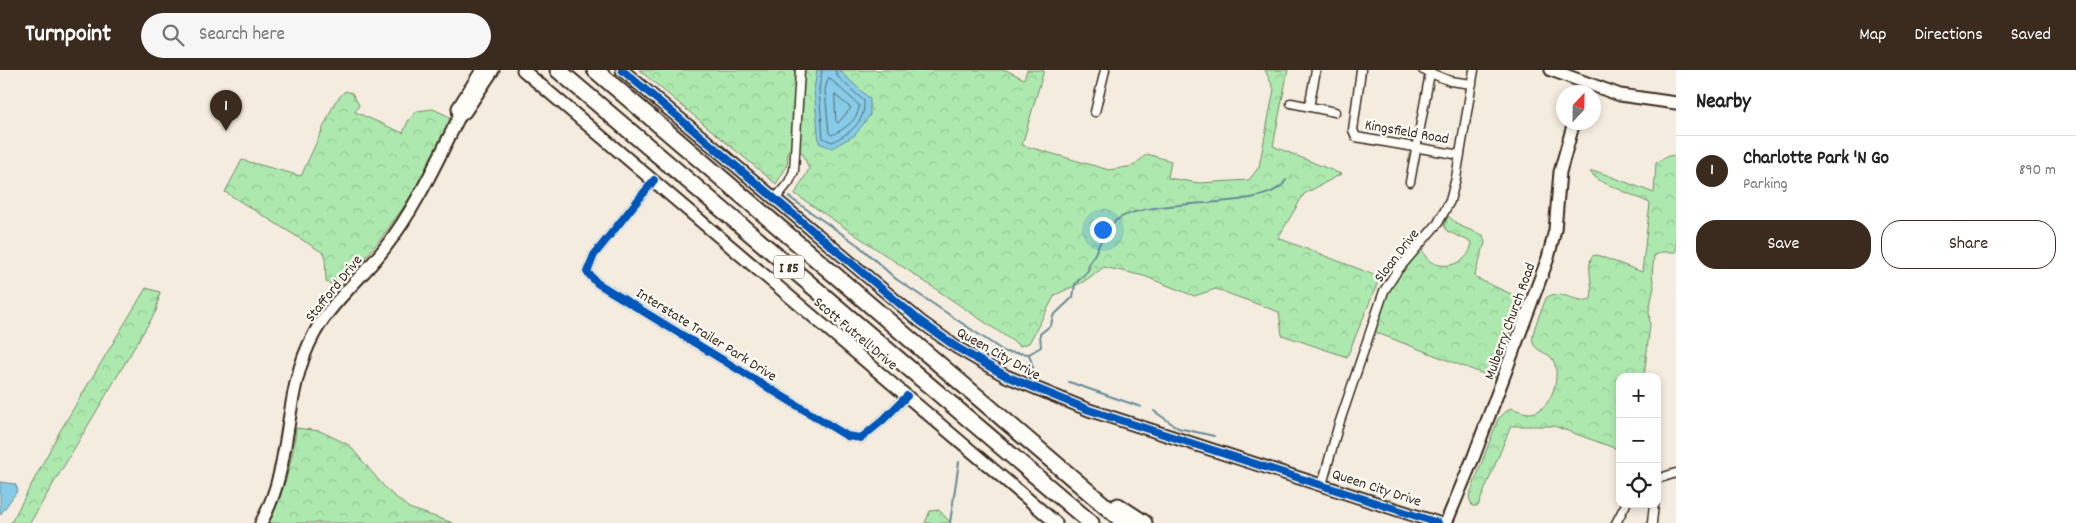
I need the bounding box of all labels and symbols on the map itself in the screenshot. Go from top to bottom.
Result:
north arrow [1556,85,1601,130]
pin: 1 [210,90,242,131]
street label: Kingsfield Road [1363,115,1450,151]
your location [1090,217,1116,243]
street label: Sloan Drive [1369,224,1426,288]
street label: Stafford Drive [301,251,369,328]
road number: I 85 [774,256,804,278]
street label: Mulberry Church Road [1479,260,1542,383]
street label: Interstate Trailer Park Drive [631,283,781,388]
street label: Scott Futrell Drive [808,293,902,377]
street label: Queen City Drive [952,323,1044,387]
street label: Queen City Drive [1329,464,1424,514]

